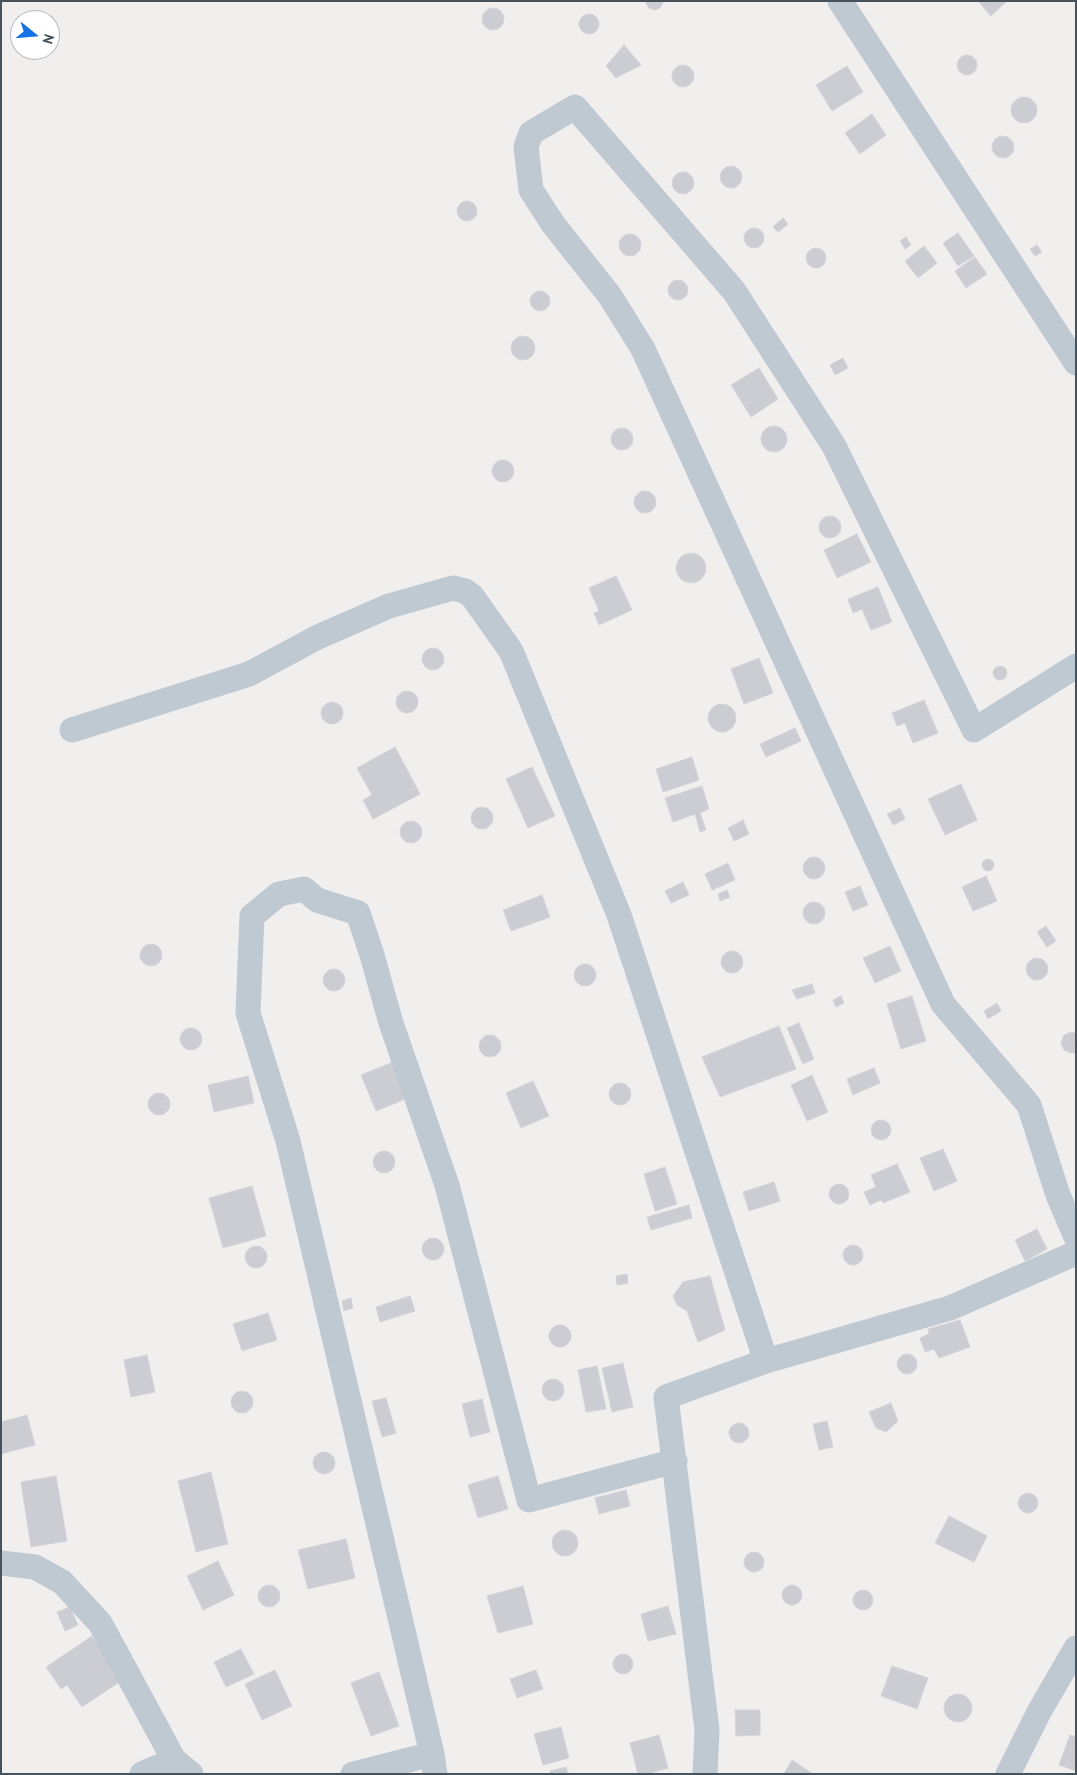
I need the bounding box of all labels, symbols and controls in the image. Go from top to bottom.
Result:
north arrow [10,10,60,60]
text: N [38,32,58,46]

